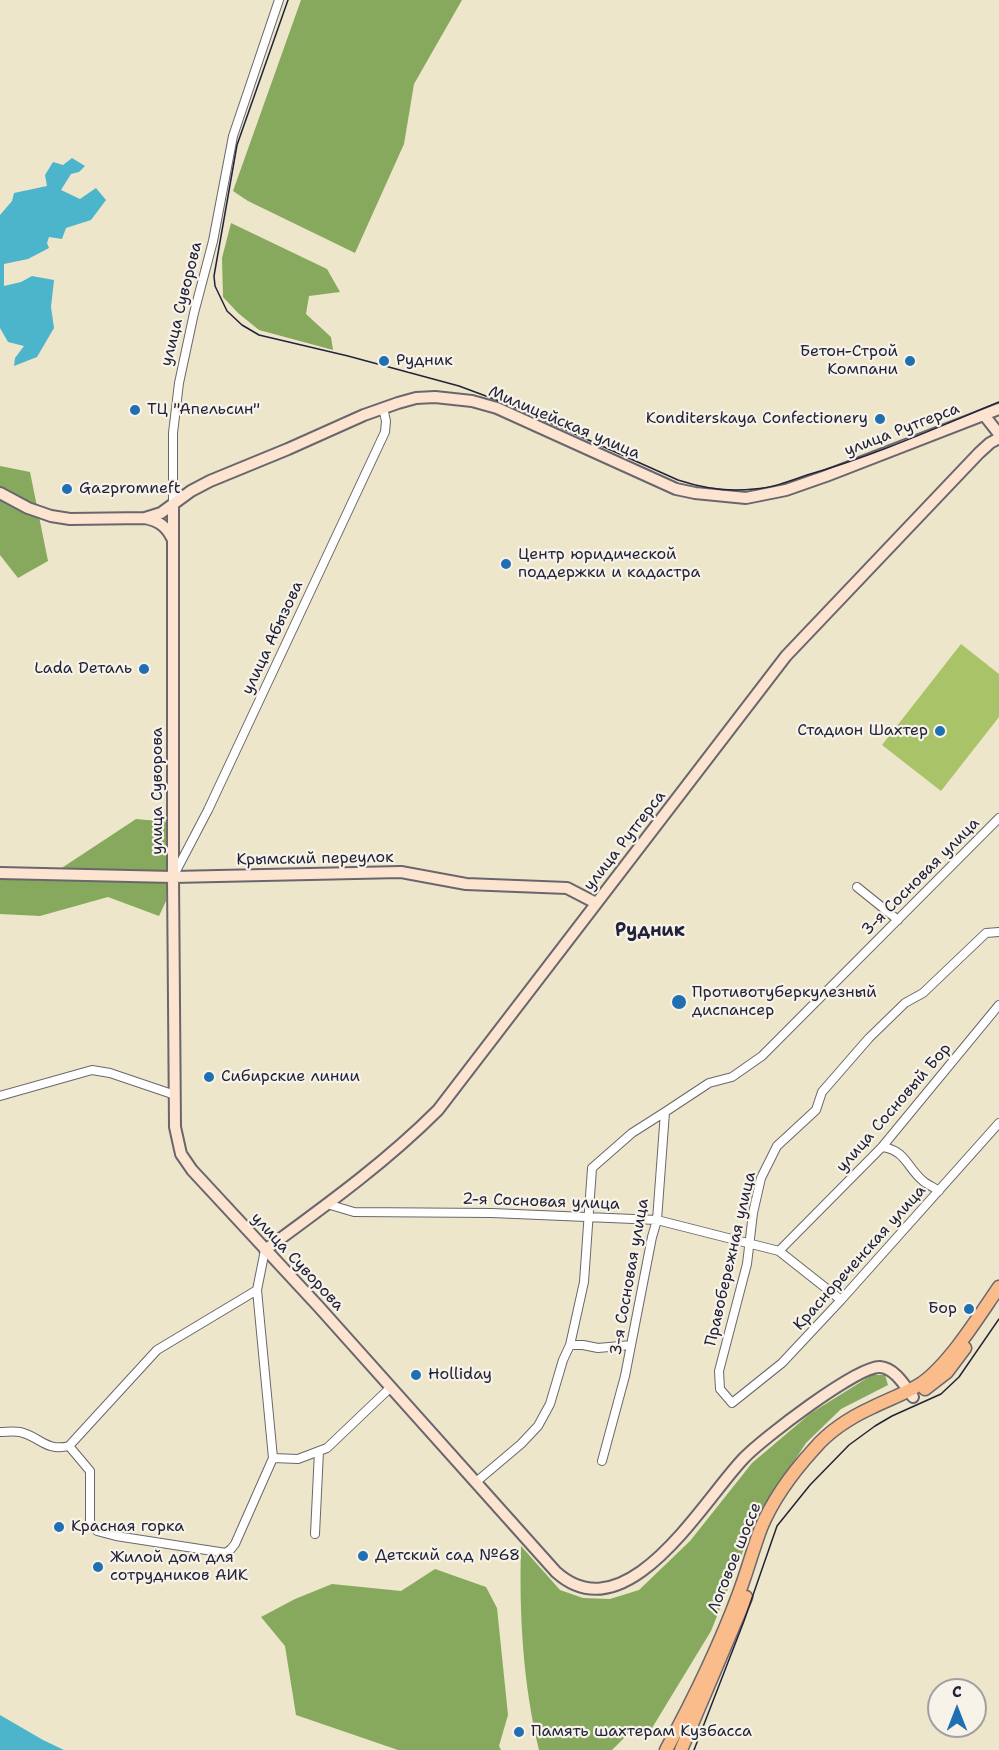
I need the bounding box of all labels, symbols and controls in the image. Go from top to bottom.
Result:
street label: улица Суворова [157,240,207,368]
place label: Бетон-Строй Компани [800,342,898,380]
place label: Рудник [396,351,453,371]
marker: Рудник [377,354,391,368]
marker: Бетон-Строй Компани [903,354,917,368]
street label: Милицейская улица [485,382,643,464]
street label: улица Рутгерса [842,399,962,461]
place label: ТЦ "Апельсин" [147,400,260,420]
marker: ТЦ "Апельсин" [128,403,142,417]
place label: Konditerskaya Confectionery [646,409,868,429]
marker: Konditerskaya Confectionery [873,412,887,426]
place label: Gazpromneft [79,479,181,499]
marker: Gazpromneft [60,482,74,496]
place label: Центр юридической поддержки и кадастра [518,545,700,583]
marker: Центр юридической поддержки и кадастра [499,557,513,571]
street label: улица Абызова [238,578,308,698]
place label: Lada Dеталь [34,659,132,679]
marker: Lada Dеталь [137,662,151,676]
place label: Стадион Шахтер [797,721,928,741]
marker: Стадион Шахтер [933,724,947,738]
street label: улица Суворова [148,727,168,855]
street label: улица Рутгерса [580,787,670,895]
street label: 3-я Сосновая улица [858,814,984,940]
street label: Крымский переулок [236,848,394,870]
district label: Рудник [615,920,685,942]
place label: Противотуберкулезный диспансер [692,983,877,1021]
marker: Противотуберкулезный диспансер [670,993,688,1011]
street label: улица Сосновый Бор [833,1039,955,1177]
place label: Сибирские линии [221,1067,360,1087]
marker: Сибирские линии [202,1070,216,1084]
street label: Правобережная улица [702,1170,760,1348]
street label: Краснореченская улица [790,1181,930,1335]
street label: 2-я Сосновая улица [462,1190,620,1214]
street label: 3-я Сосновая улица [607,1197,653,1357]
street label: улица Суворова [246,1209,348,1315]
place label: Бор [928,1299,957,1319]
marker: Бор [962,1302,976,1316]
place label: Holliday [428,1365,492,1385]
marker: Holliday [409,1368,423,1382]
street label: Логовое шоссе [704,1500,766,1616]
place label: Красная горка [71,1517,184,1537]
marker: Красная горка [52,1520,66,1534]
place label: Детский сад №68 [375,1546,520,1566]
place label: Жилой дом для сотрудников АИК [110,1548,248,1586]
marker: Детский сад №68 [356,1549,370,1563]
marker: Жилой дом для сотрудников АИК [91,1560,105,1574]
north arrow [927,1678,987,1738]
text: С [952,1681,962,1702]
place label: Память шахтерам Кузбасса [531,1722,752,1742]
marker: Память шахтерам Кузбасса [512,1725,526,1739]

